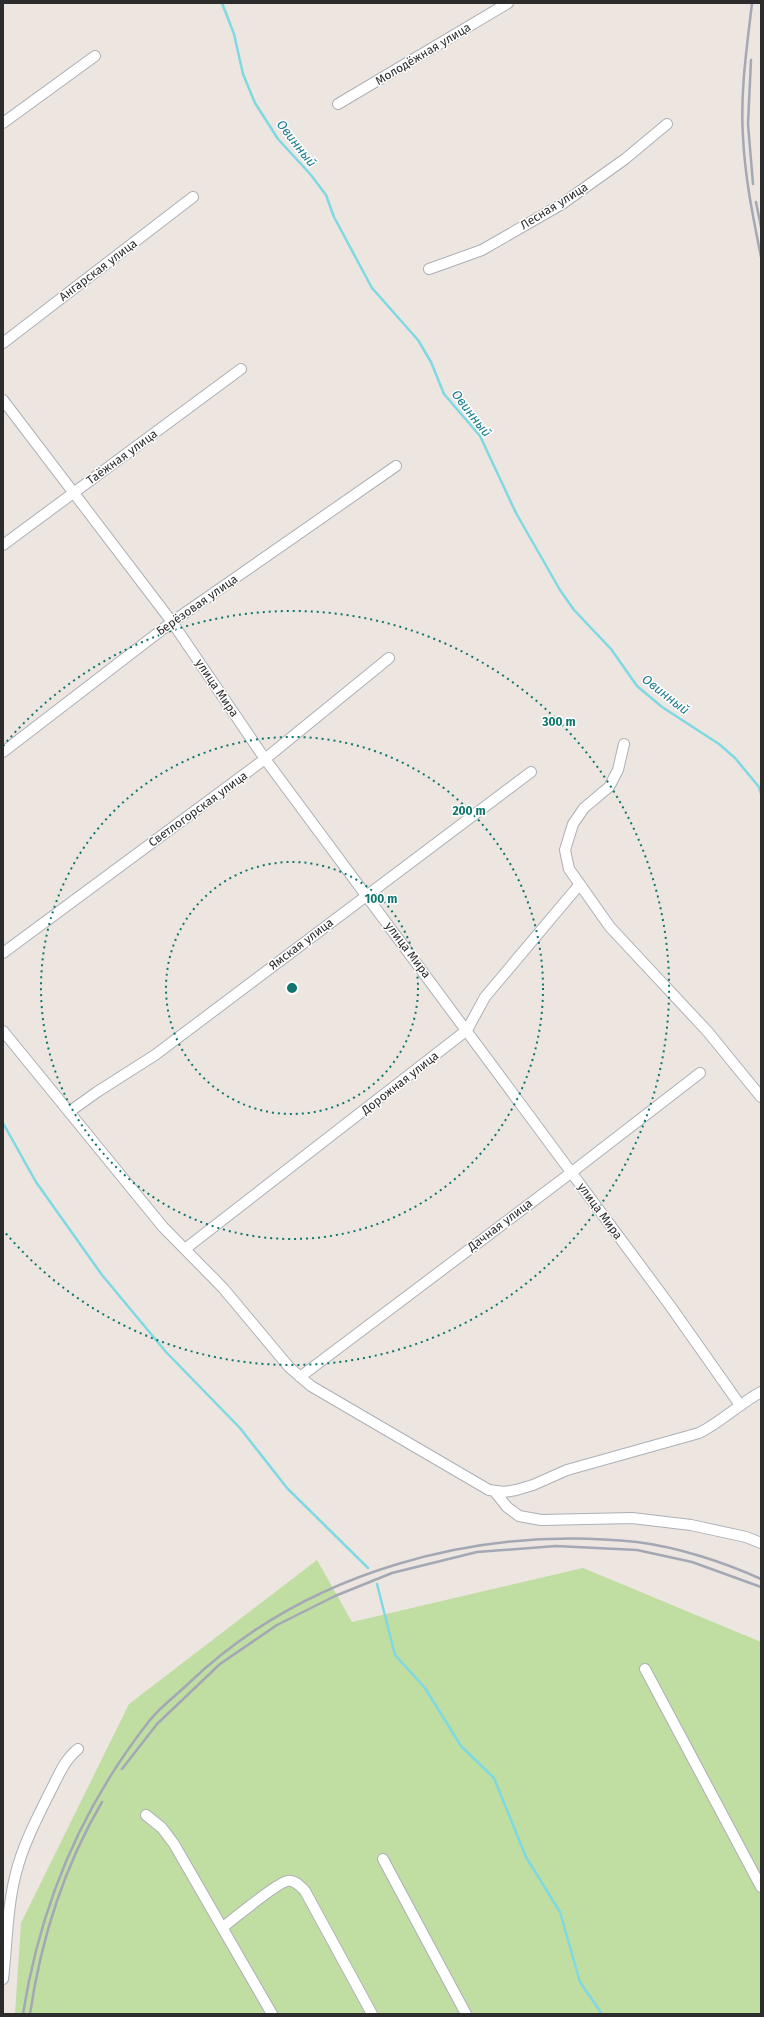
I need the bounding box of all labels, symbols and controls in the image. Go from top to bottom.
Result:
street label: Молодёжная улица [373,20,473,88]
water label: Овинный [274,117,320,170]
street label: Лесная улица [518,180,590,232]
street label: Ангарская улица [56,236,140,304]
water label: Овинный [449,387,495,440]
street label: Таёжная улица [84,427,160,487]
street label: Берёзовая улица [154,572,240,638]
street label: улица Мира [193,656,241,720]
water label: Овинный [639,671,692,717]
text: 300 m [541,715,576,729]
street label: Светлогорская улица [146,768,250,850]
text: 200 m [452,804,486,818]
text: 100 m [365,892,397,906]
street label: Ямская улица [266,915,336,973]
street label: улица Мира [382,919,434,981]
centre of rings [285,981,299,995]
street label: Дорожная улица [358,1049,441,1118]
street label: улица Мира [575,1180,625,1242]
street label: Дачная улица [464,1196,535,1254]

